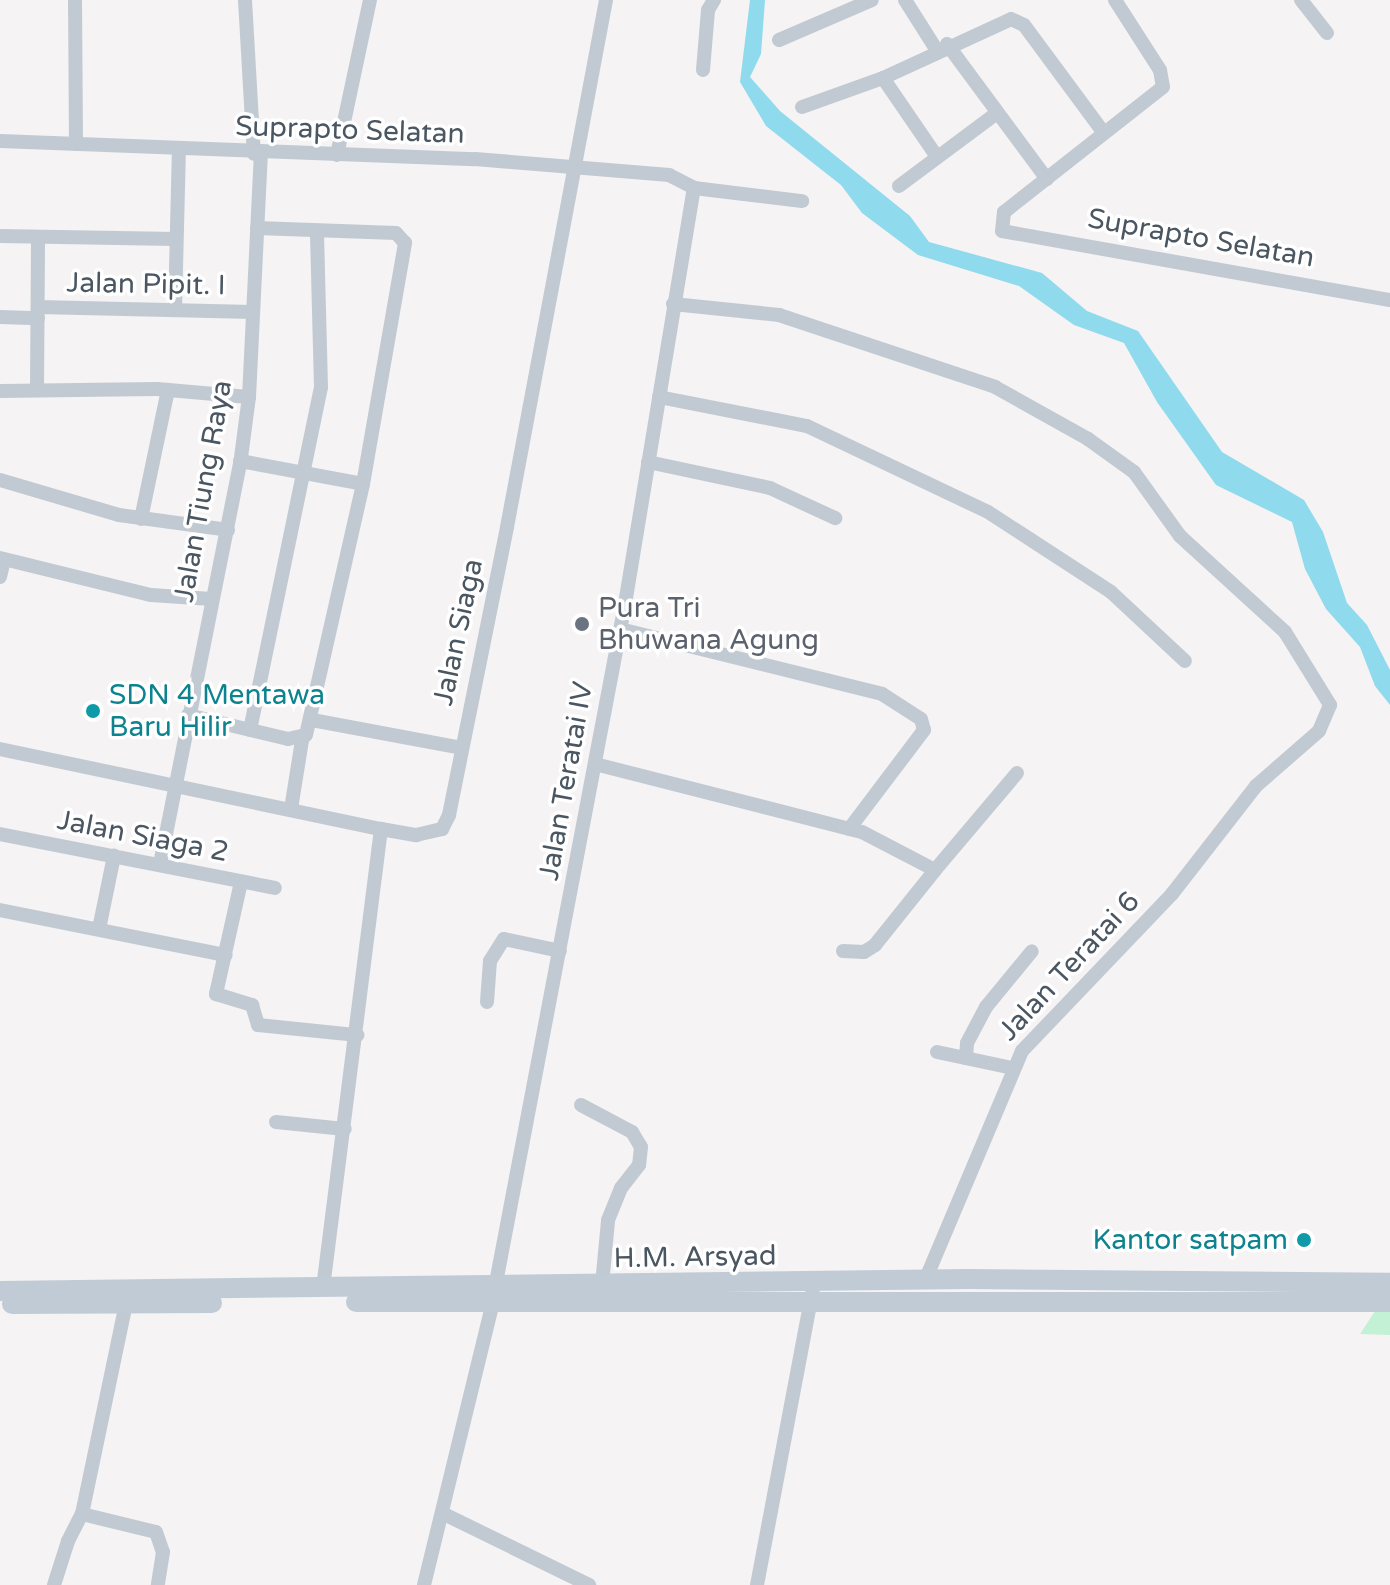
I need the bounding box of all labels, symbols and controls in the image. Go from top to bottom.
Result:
street label: Suprapto Selatan [235,109,465,151]
street label: Suprapto Selatan [1085,202,1317,274]
street label: Jalan Pipit. I [66,266,226,302]
street label: Jalan Tiung Raya [167,377,239,605]
street label: Jalan Siaga [426,556,490,708]
place label: Pura Tri Bhuwana Agung [598,591,819,657]
marker: Pura Tri Bhuwana Agung [573,615,591,633]
place label: SDN 4 Mentawa Baru Hilir [109,678,325,744]
street label: Jalan Teratai IV [532,679,600,883]
marker: SDN 4 Mentawa Baru Hilir [84,702,102,720]
street label: Jalan Siaga 2 [54,803,232,869]
street label: Jalan Teratai 6 [991,885,1147,1047]
place label: Kantor satpam [1093,1223,1288,1257]
marker: Kantor satpam [1295,1231,1313,1249]
street label: H.M. Arsyad [613,1239,777,1275]

